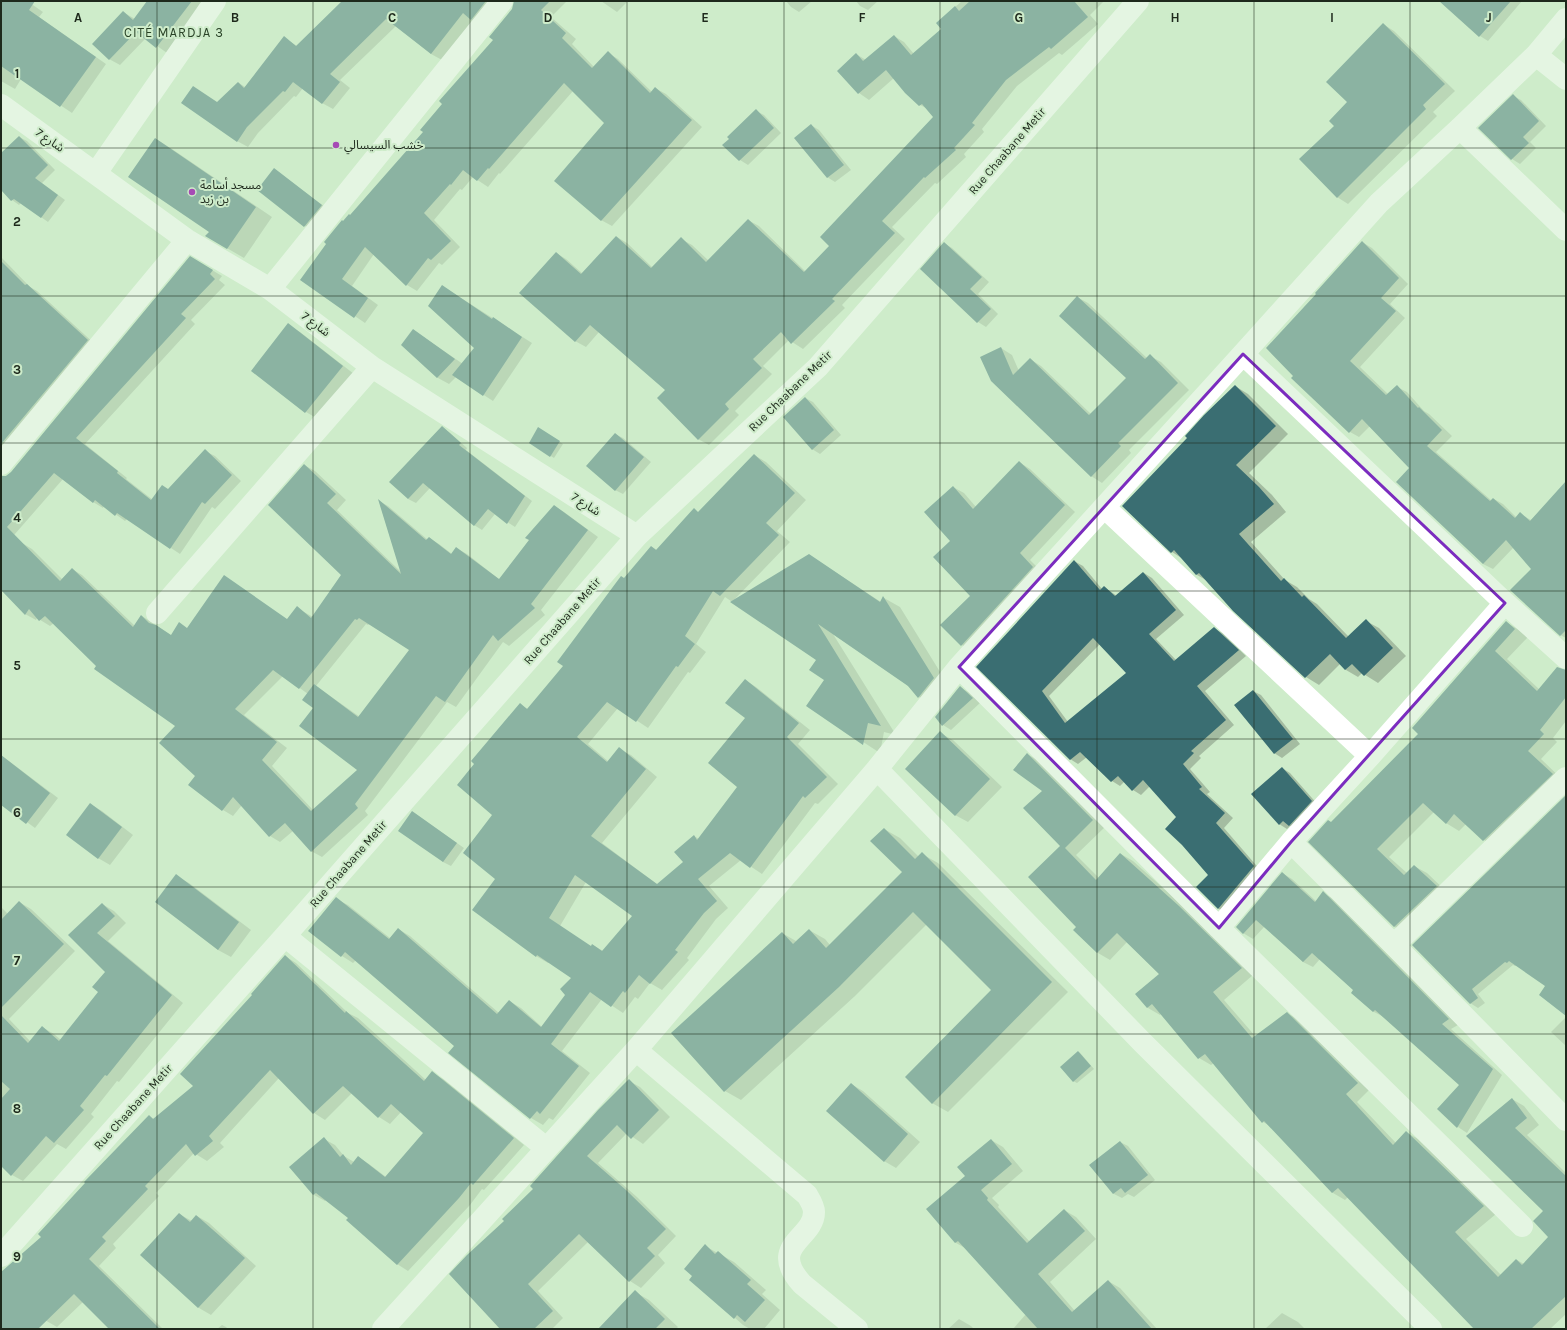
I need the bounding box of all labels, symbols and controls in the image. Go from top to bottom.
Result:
text: A [74,10,82,25]
text: B [231,10,239,25]
text: C [388,10,396,25]
text: D [544,10,553,25]
text: E [701,10,709,25]
text: F [858,10,866,25]
text: G [1015,10,1023,25]
text: H [1170,10,1180,25]
text: I [1330,10,1334,25]
text: J [1486,10,1492,25]
district label: CITÉ MARDJA 3 [124,23,224,40]
text: 1 [15,66,19,81]
street label: Rue Chaabane Metir [966,104,1049,197]
street label: شارع 7 [32,125,67,157]
place label: خشب السيسالي [344,138,424,155]
marker: خشب السيسالي [331,140,341,150]
place label: مسجد أسامة بن زيد [200,177,261,206]
marker: مسجد أسامة بن زيد [187,187,197,197]
text: 2 [13,214,21,229]
street label: شارع 7 [298,309,333,341]
street label: Rue Chaabane Metir [746,347,835,434]
text: 3 [13,362,21,377]
street label: شارع 7 [568,489,603,520]
text: 4 [13,510,21,525]
street label: Rue Chaabane Metir [521,574,604,667]
text: 5 [13,658,21,673]
text: 6 [13,805,21,820]
street label: Rue Chaabane Metir [307,817,390,910]
text: 7 [14,953,21,968]
street label: Rue Chaabane Metir [91,1061,175,1153]
text: 8 [13,1101,21,1116]
text: 9 [13,1249,21,1264]

